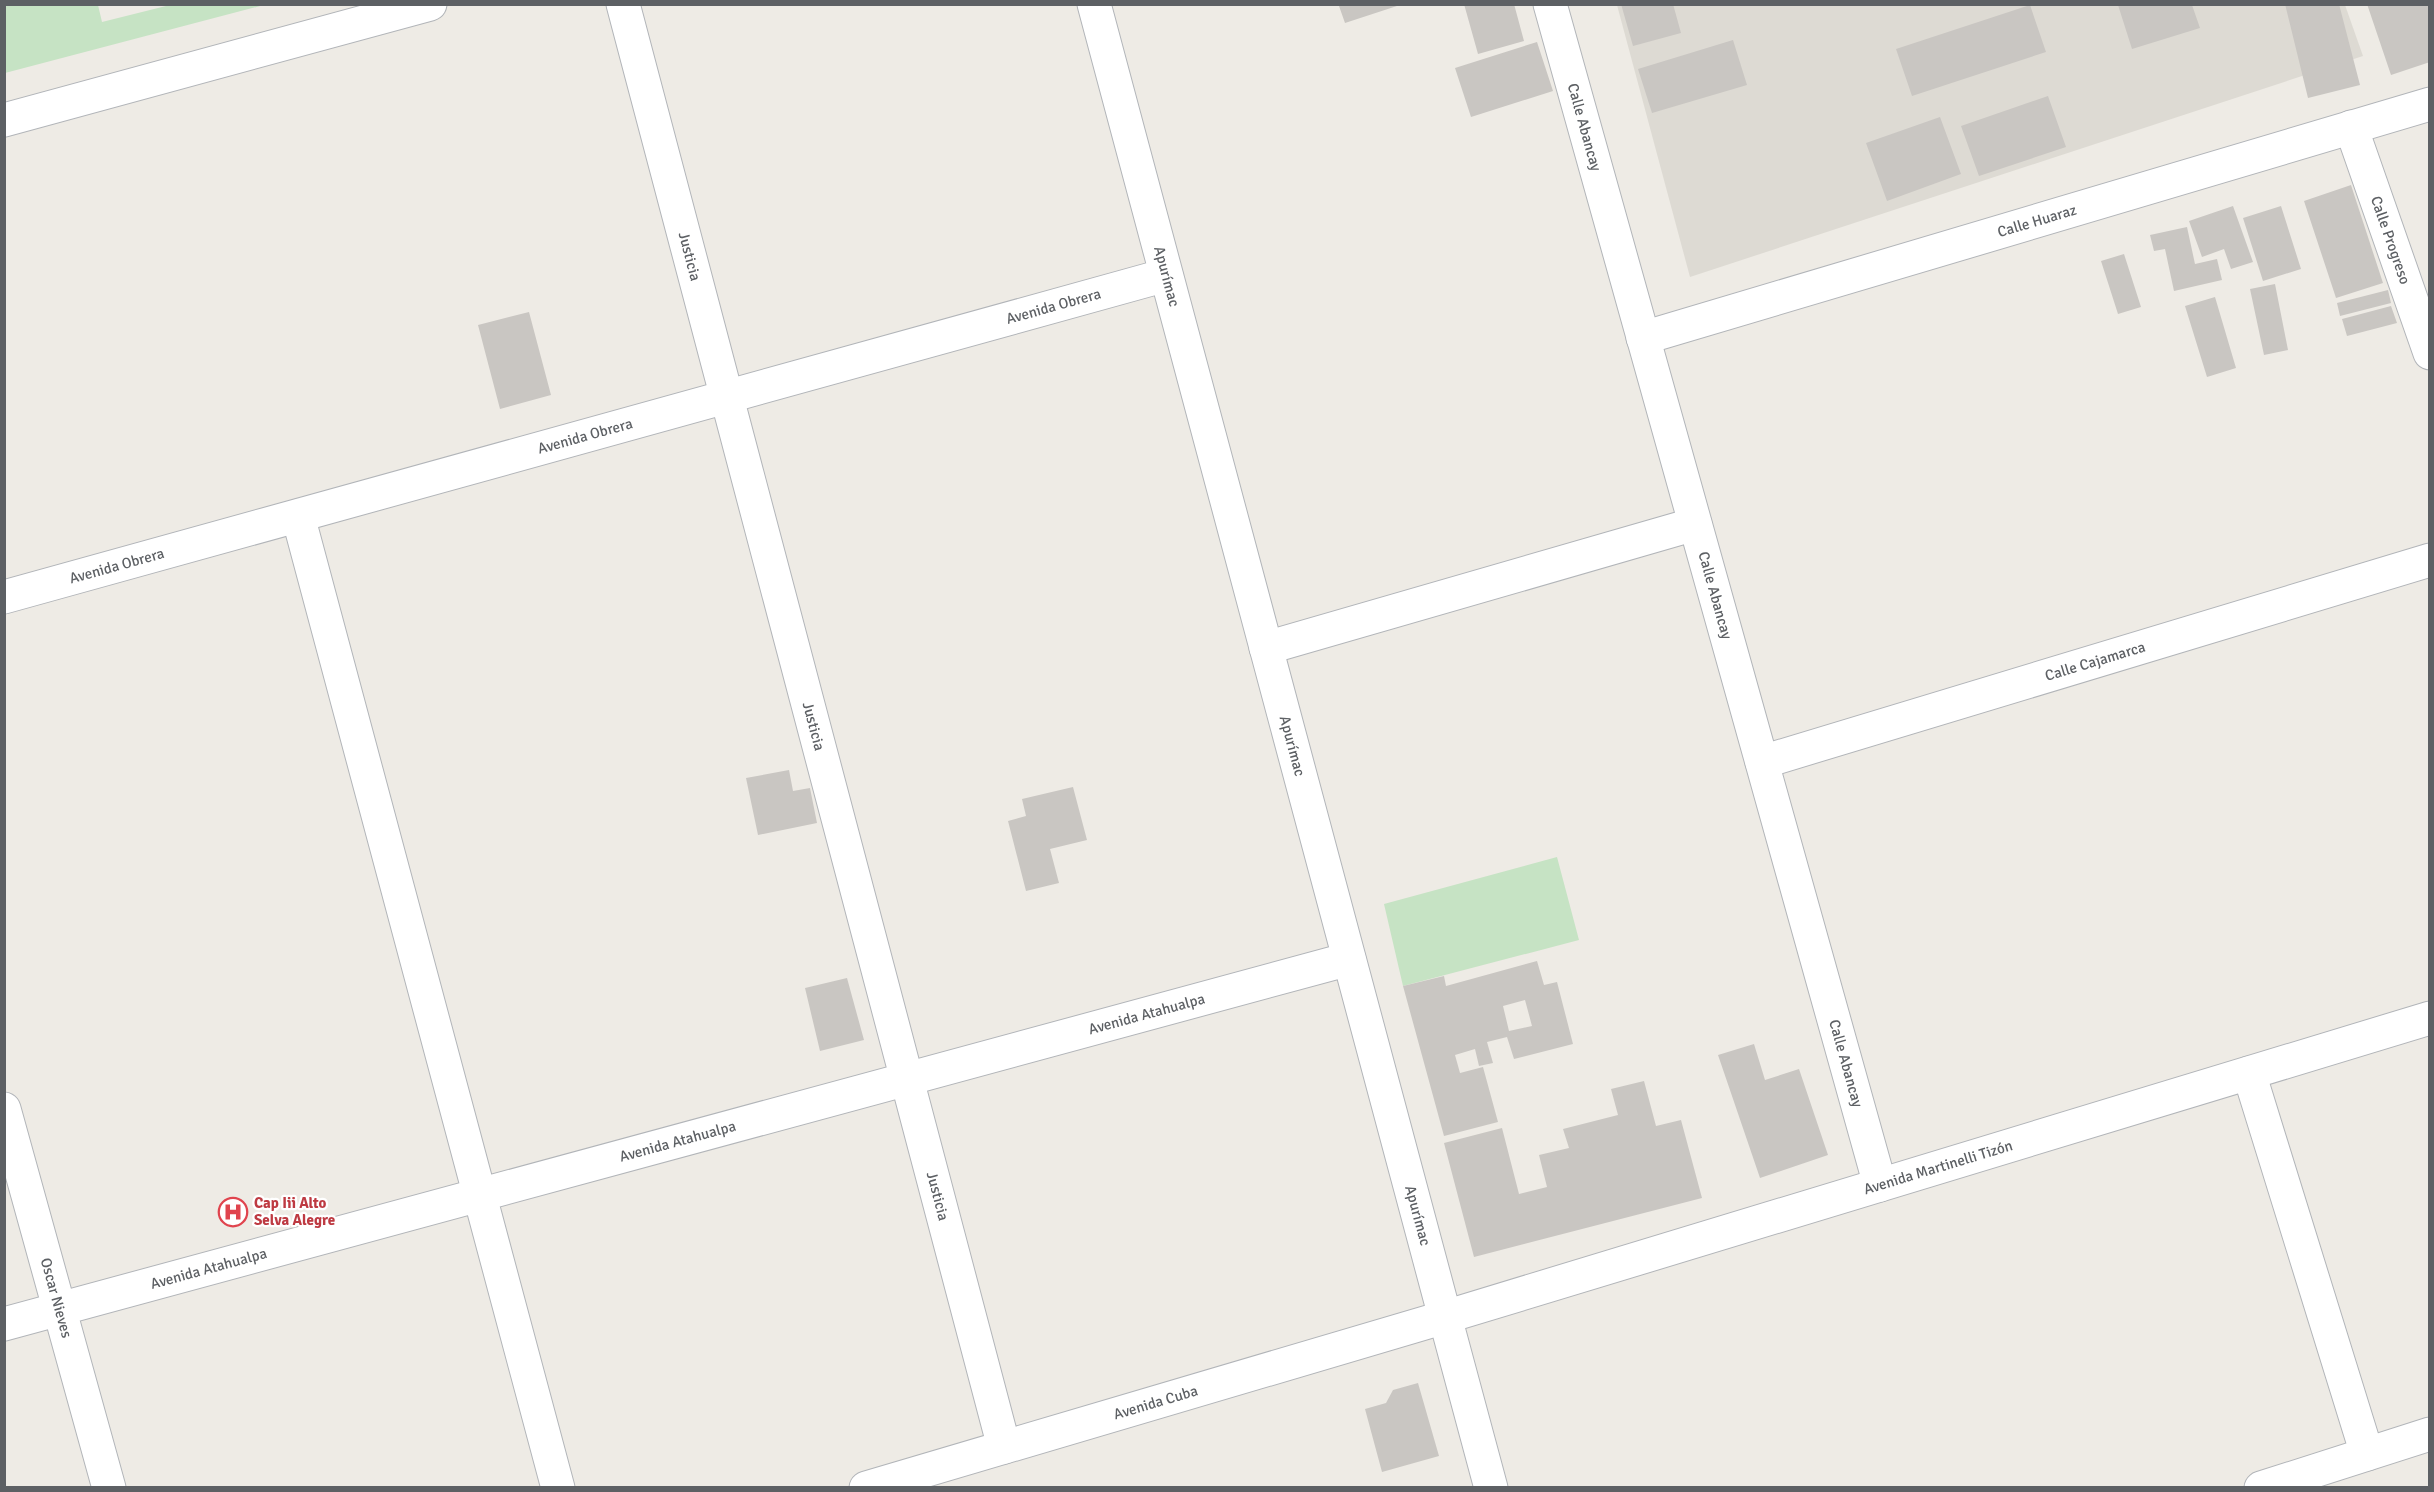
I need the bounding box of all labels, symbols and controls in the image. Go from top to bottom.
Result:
street label: Calle Abancay [1564,81,1605,173]
street label: Calle Progreso [2367,194,2414,287]
street label: Calle Huaraz [1995,201,2079,241]
street label: Justicia [675,230,705,283]
street label: Apurímac [1150,244,1184,309]
street label: Avenida Obrera [1004,284,1103,328]
street label: Avenida Obrera [536,414,635,458]
street label: Avenida Obrera [67,544,166,587]
street label: Calle Abancay [1694,549,1736,641]
street label: Calle Cajamarca [2043,638,2147,685]
street label: Justicia [799,700,829,753]
street label: Apurímac [1276,714,1309,778]
street label: Avenida Atahualpa [1086,990,1207,1038]
street label: Calle Abancay [1825,1017,1867,1109]
street label: Avenida Atahualpa [617,1117,738,1166]
street label: Avenida Martinelli Tizón [1861,1136,2015,1198]
street label: Justicia [923,1170,953,1223]
street label: Apurímac [1401,1183,1435,1248]
place label: Cap Iii Alto Selva Alegre [254,1194,335,1229]
hospital icon: Cap Iii Alto Selva Alegre [217,1196,249,1228]
street label: Avenida Atahualpa [148,1244,269,1293]
street label: Oscar Nieves [37,1256,76,1340]
street label: Avenida Cuba [1111,1382,1200,1423]

